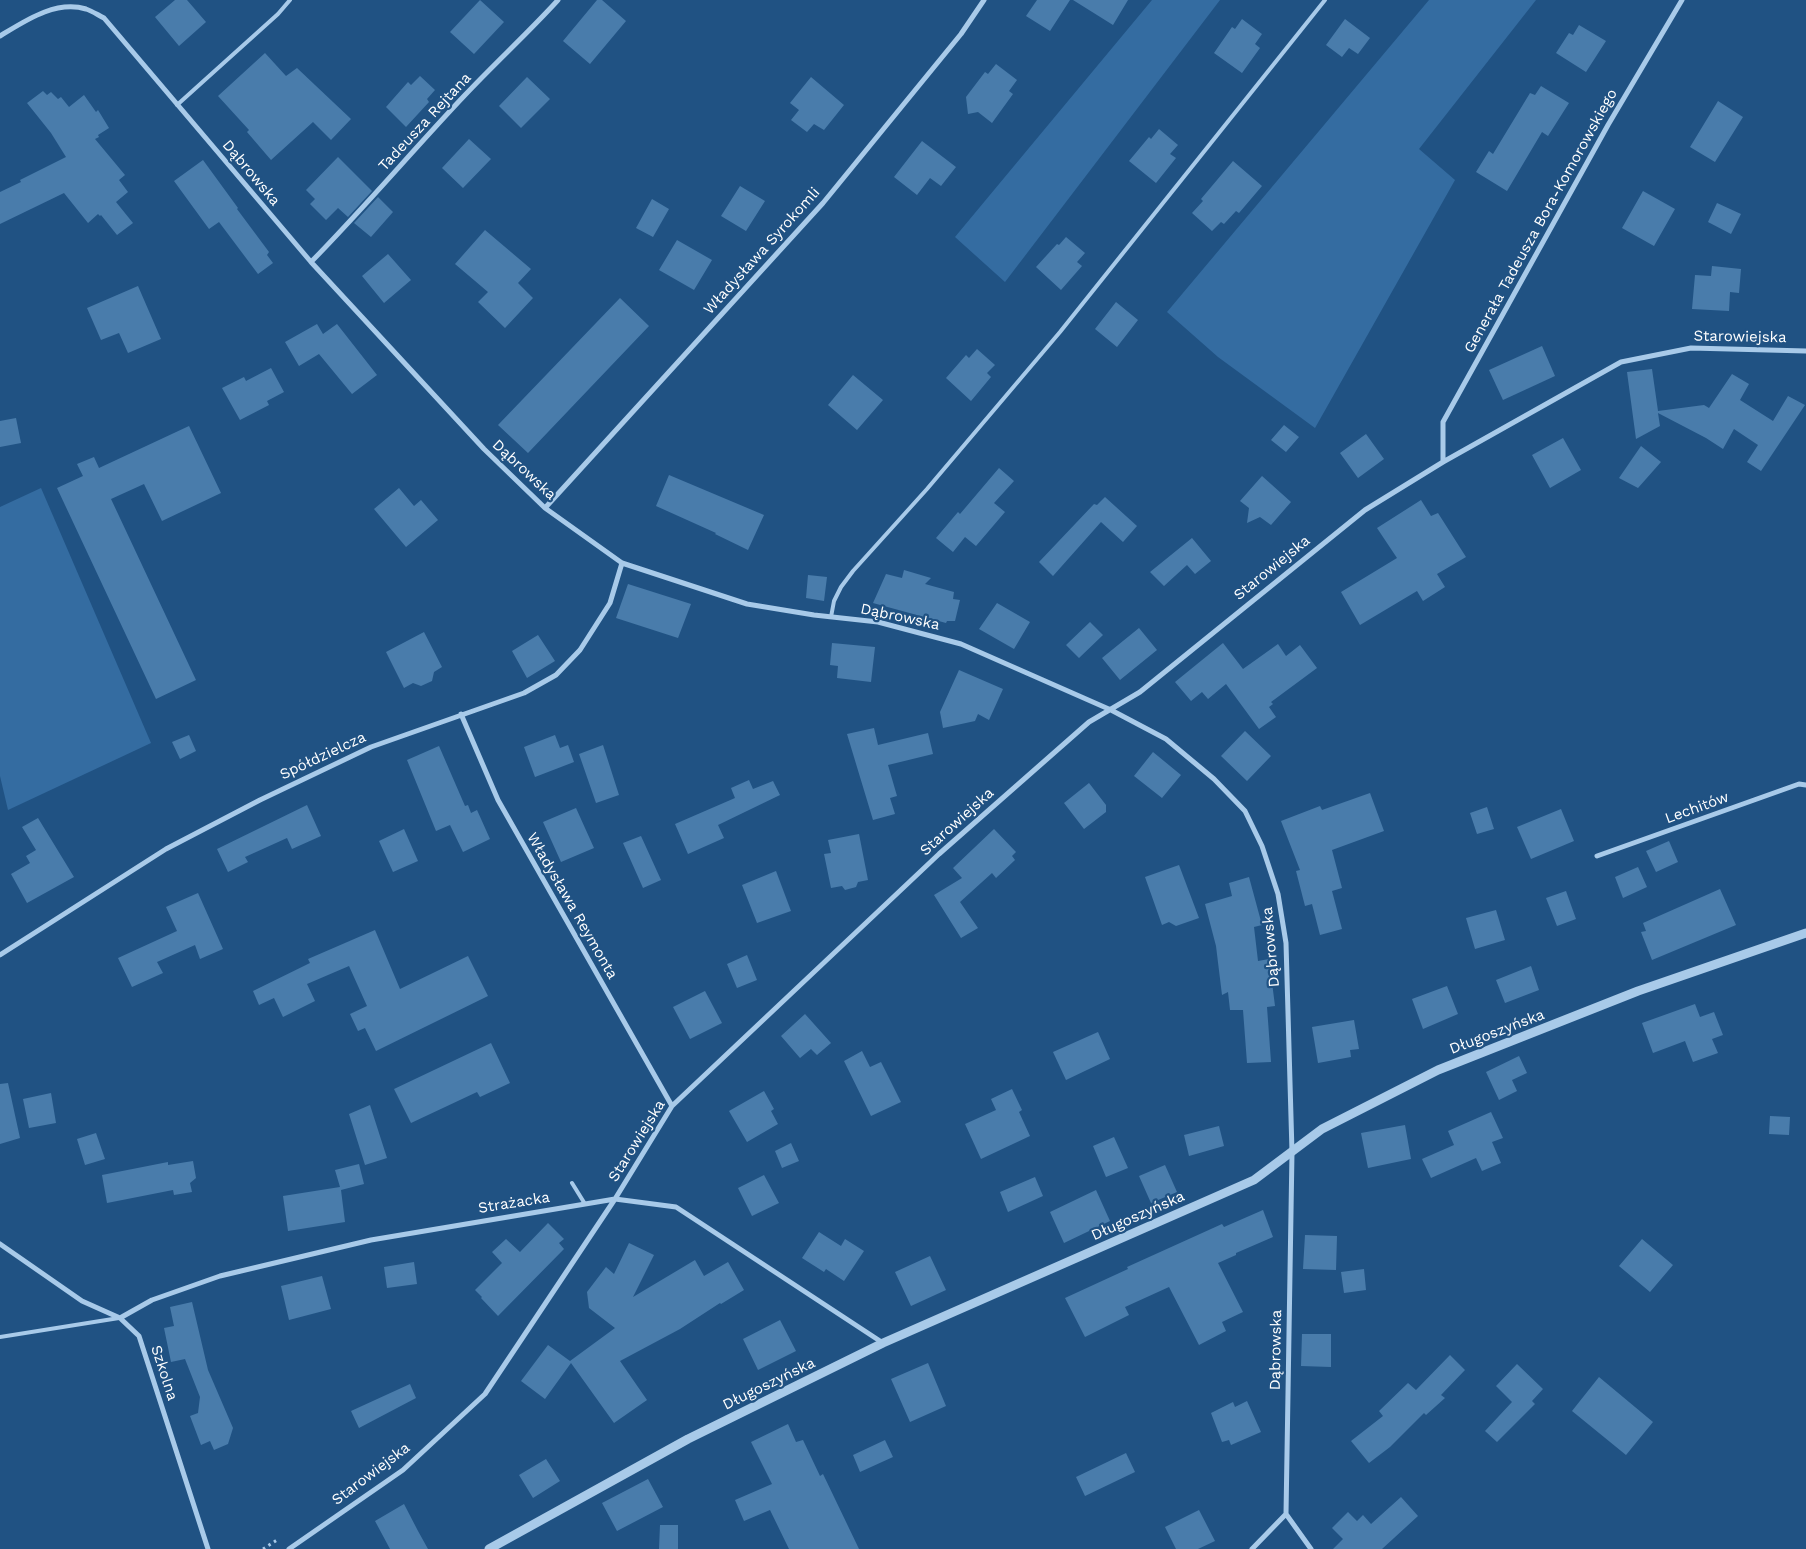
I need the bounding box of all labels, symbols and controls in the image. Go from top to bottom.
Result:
street label: Tadeusza Rejtana [375,69,475,175]
street label: Generała Tadeusza Bora-Komorowskiego [1461,86,1621,356]
street label: Dąbrowska [218,136,284,210]
street label: Władysława Syrokomli [700,184,824,318]
street label: Starowiejska [1693,327,1787,347]
street label: Dąbrowska [488,436,560,504]
street label: Starowiejska [1230,532,1314,604]
street label: Dąbrowska [859,600,941,634]
street label: Spółdzielcza [277,728,369,784]
street label: Starowiejska [916,784,998,860]
street label: Lechitów [1663,788,1731,828]
street label: Władysława Reymonta [523,830,621,982]
street label: Dąbrowska [1259,906,1283,988]
street label: Długoszyńska [1447,1006,1547,1058]
street label: Starowiejska [605,1097,669,1185]
street label: Długoszyńska [1089,1187,1187,1245]
street label: Strażacka [477,1188,551,1218]
street label: Dąbrowska [1266,1310,1286,1390]
street label: Szkolna [147,1343,181,1403]
street label: Długoszyńska [720,1354,818,1414]
street label: Starowiejska [328,1439,414,1509]

